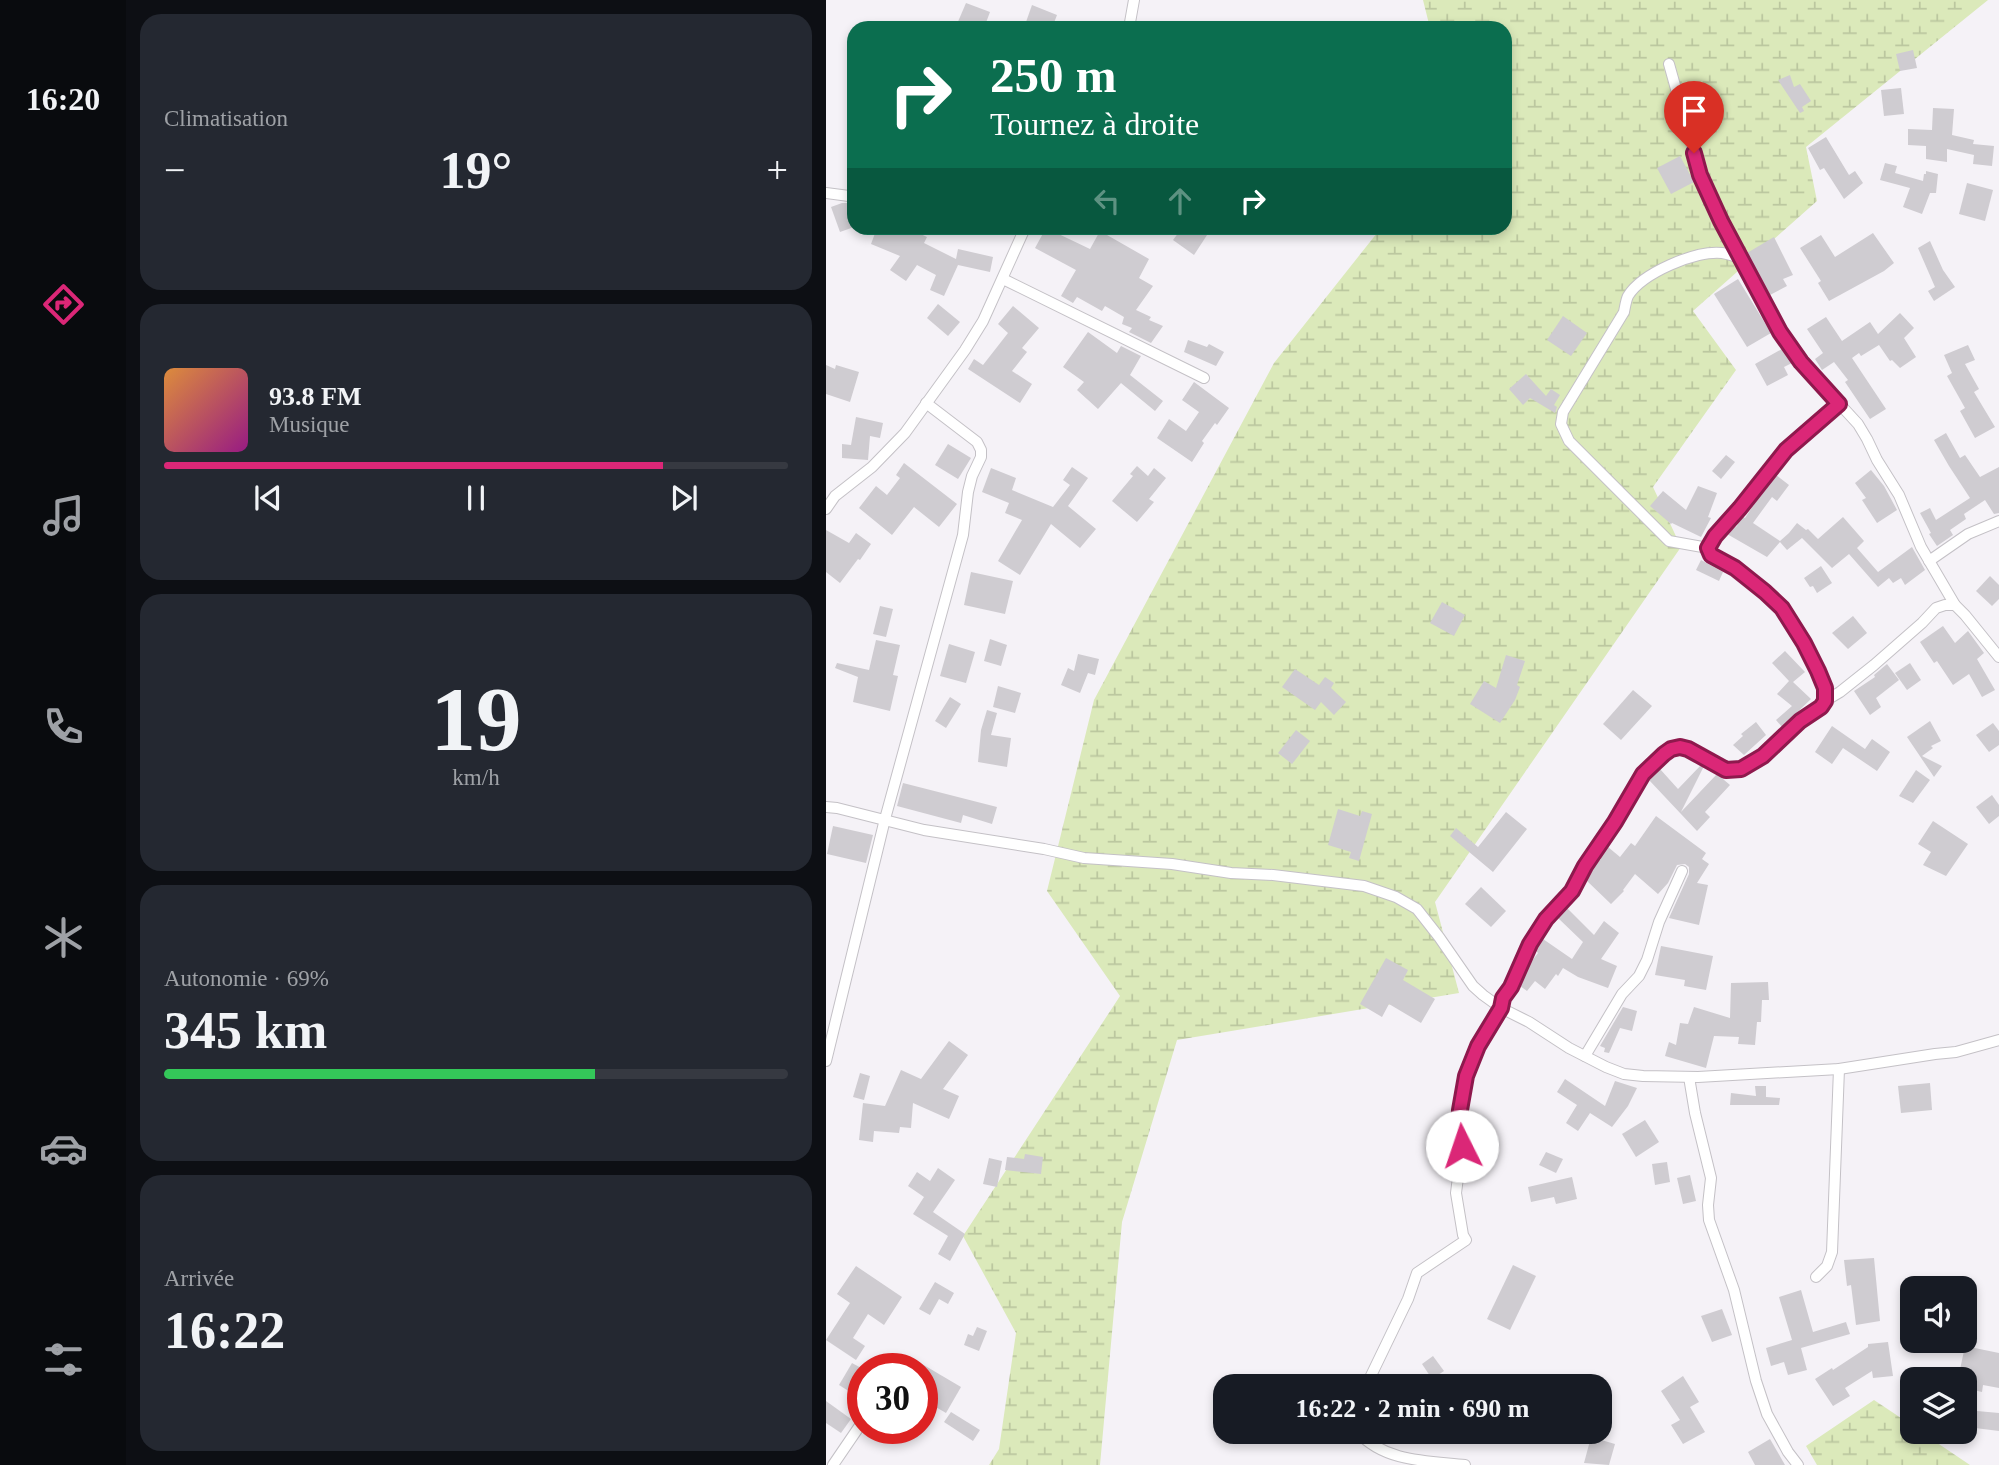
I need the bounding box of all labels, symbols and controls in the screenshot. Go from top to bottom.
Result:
text: 250 m [990,48,1117,103]
icon: right [875,49,966,140]
text: 16:20 [26,81,100,117]
pin [1664,81,1724,153]
icon: arrive [1675,92,1713,130]
text: Climatisation [164,106,288,131]
text: Tournez à droite [990,106,1199,142]
text: 19° [440,142,512,199]
text: − [164,149,185,191]
text: + [767,149,788,191]
icon: left [1088,182,1126,220]
icon: ahead [1161,182,1199,220]
icon: right [1234,182,1272,220]
icon: directions [39,280,88,329]
text: 93.8 FM [269,382,361,411]
text: Musique [269,412,350,437]
icon: previous [249,479,287,517]
icon: pause [457,479,495,517]
icon: next [665,479,703,517]
icon: music [39,491,88,540]
text: 19 [431,669,522,770]
icon: phone [39,702,88,751]
text: km/h [452,765,500,790]
icon: climate [39,913,88,962]
text: Autonomie · 69% [164,966,329,991]
text: 345 km [164,1002,327,1059]
position arrow [1425,1109,1499,1183]
icon: car [39,1124,88,1173]
text: Arrivée [164,1266,234,1291]
map controls [1900,1276,1977,1444]
button: sound [1900,1276,1977,1353]
text: 16:22 [164,1302,285,1359]
icon: filters [39,1335,88,1384]
speed limit sign: 30 [847,1353,938,1444]
button: layers [1900,1367,1977,1444]
text: 16:22 · 2 min · 690 m [1296,1394,1530,1423]

